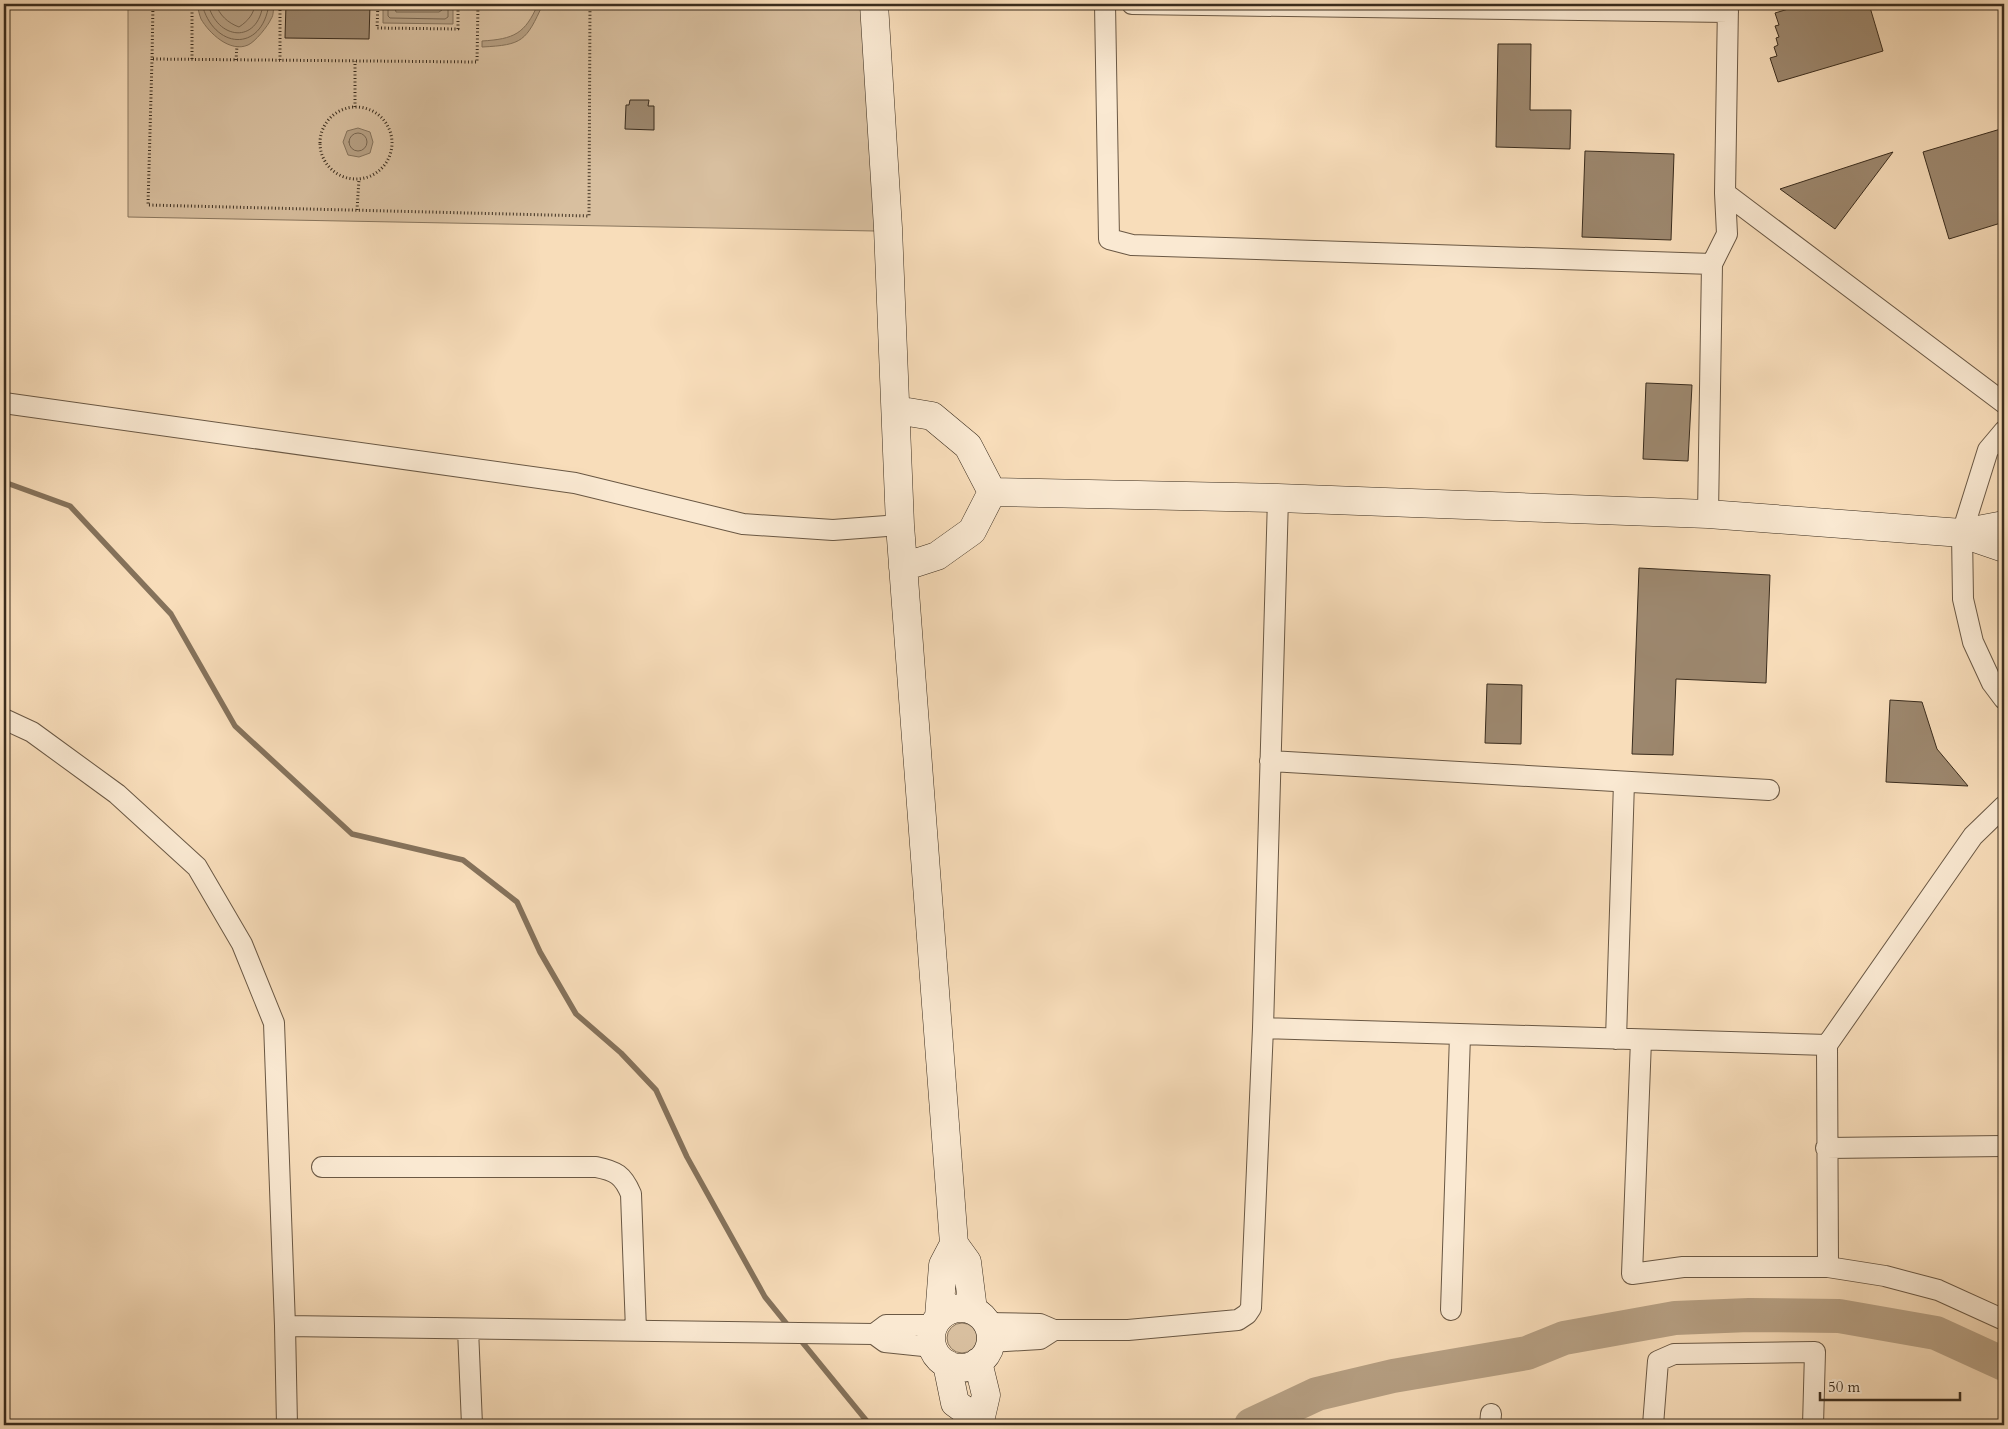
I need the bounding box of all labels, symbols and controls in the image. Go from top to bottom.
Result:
scale bar [1820,1369,1960,1401]
text: 50 m [1828,1377,1860,1397]

